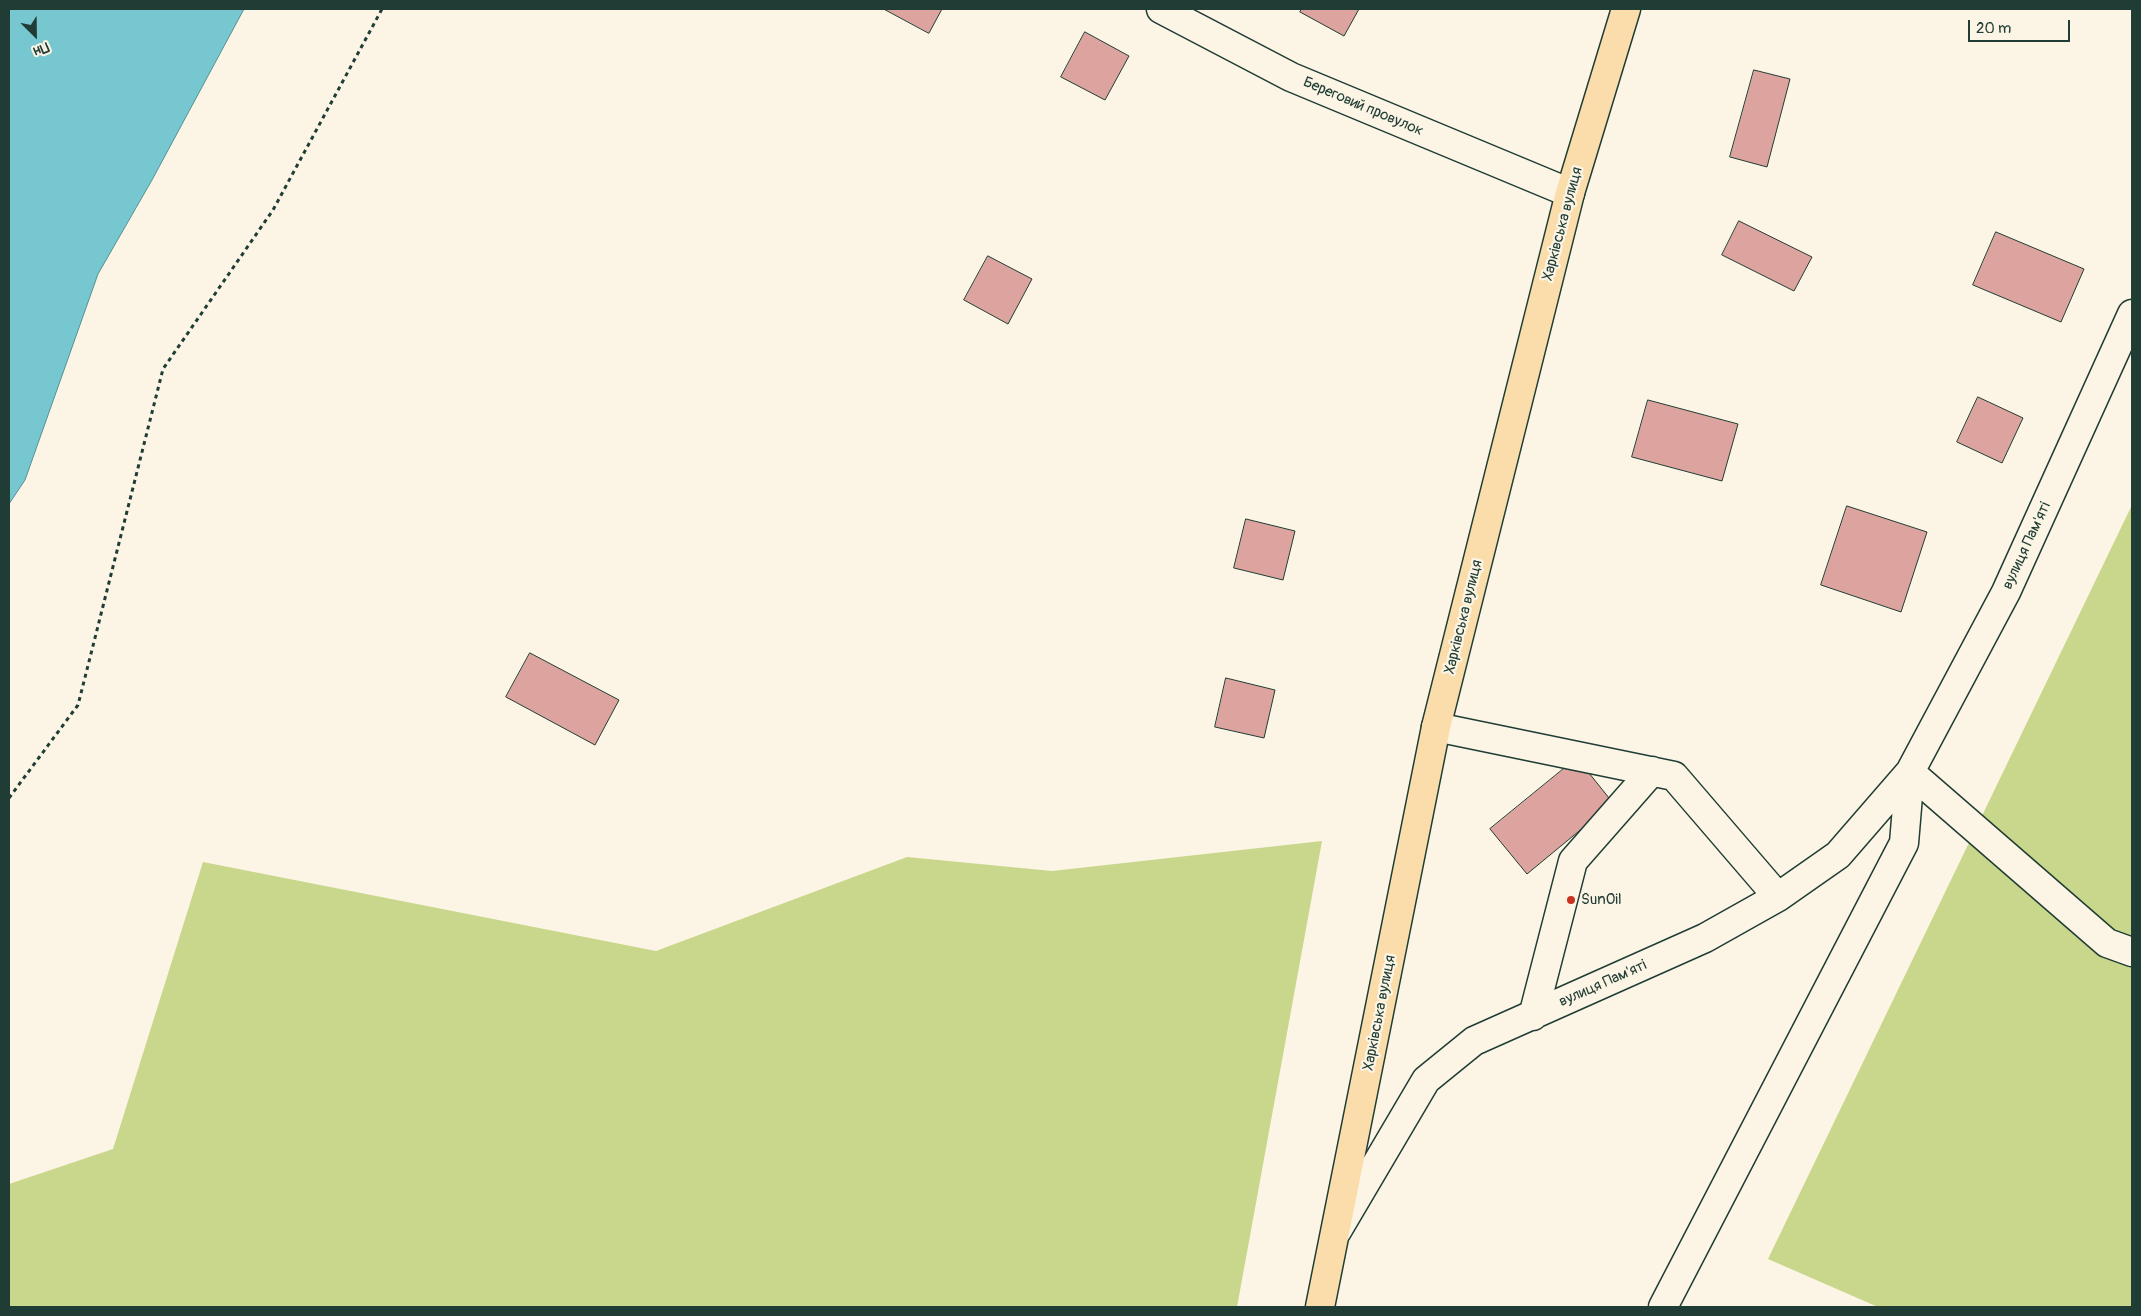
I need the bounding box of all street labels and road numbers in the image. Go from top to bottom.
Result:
street label: Береговий провулок [1300,74,1426,140]
street label: Харківська вулиця [1539,165,1587,283]
street label: вулиця Пам'яті [1999,500,2055,592]
street label: Харківська вулиця [1441,558,1487,676]
street label: Харківська вулиця [1360,954,1400,1072]
street label: вулиця Пам'яті [1556,957,1650,1011]

